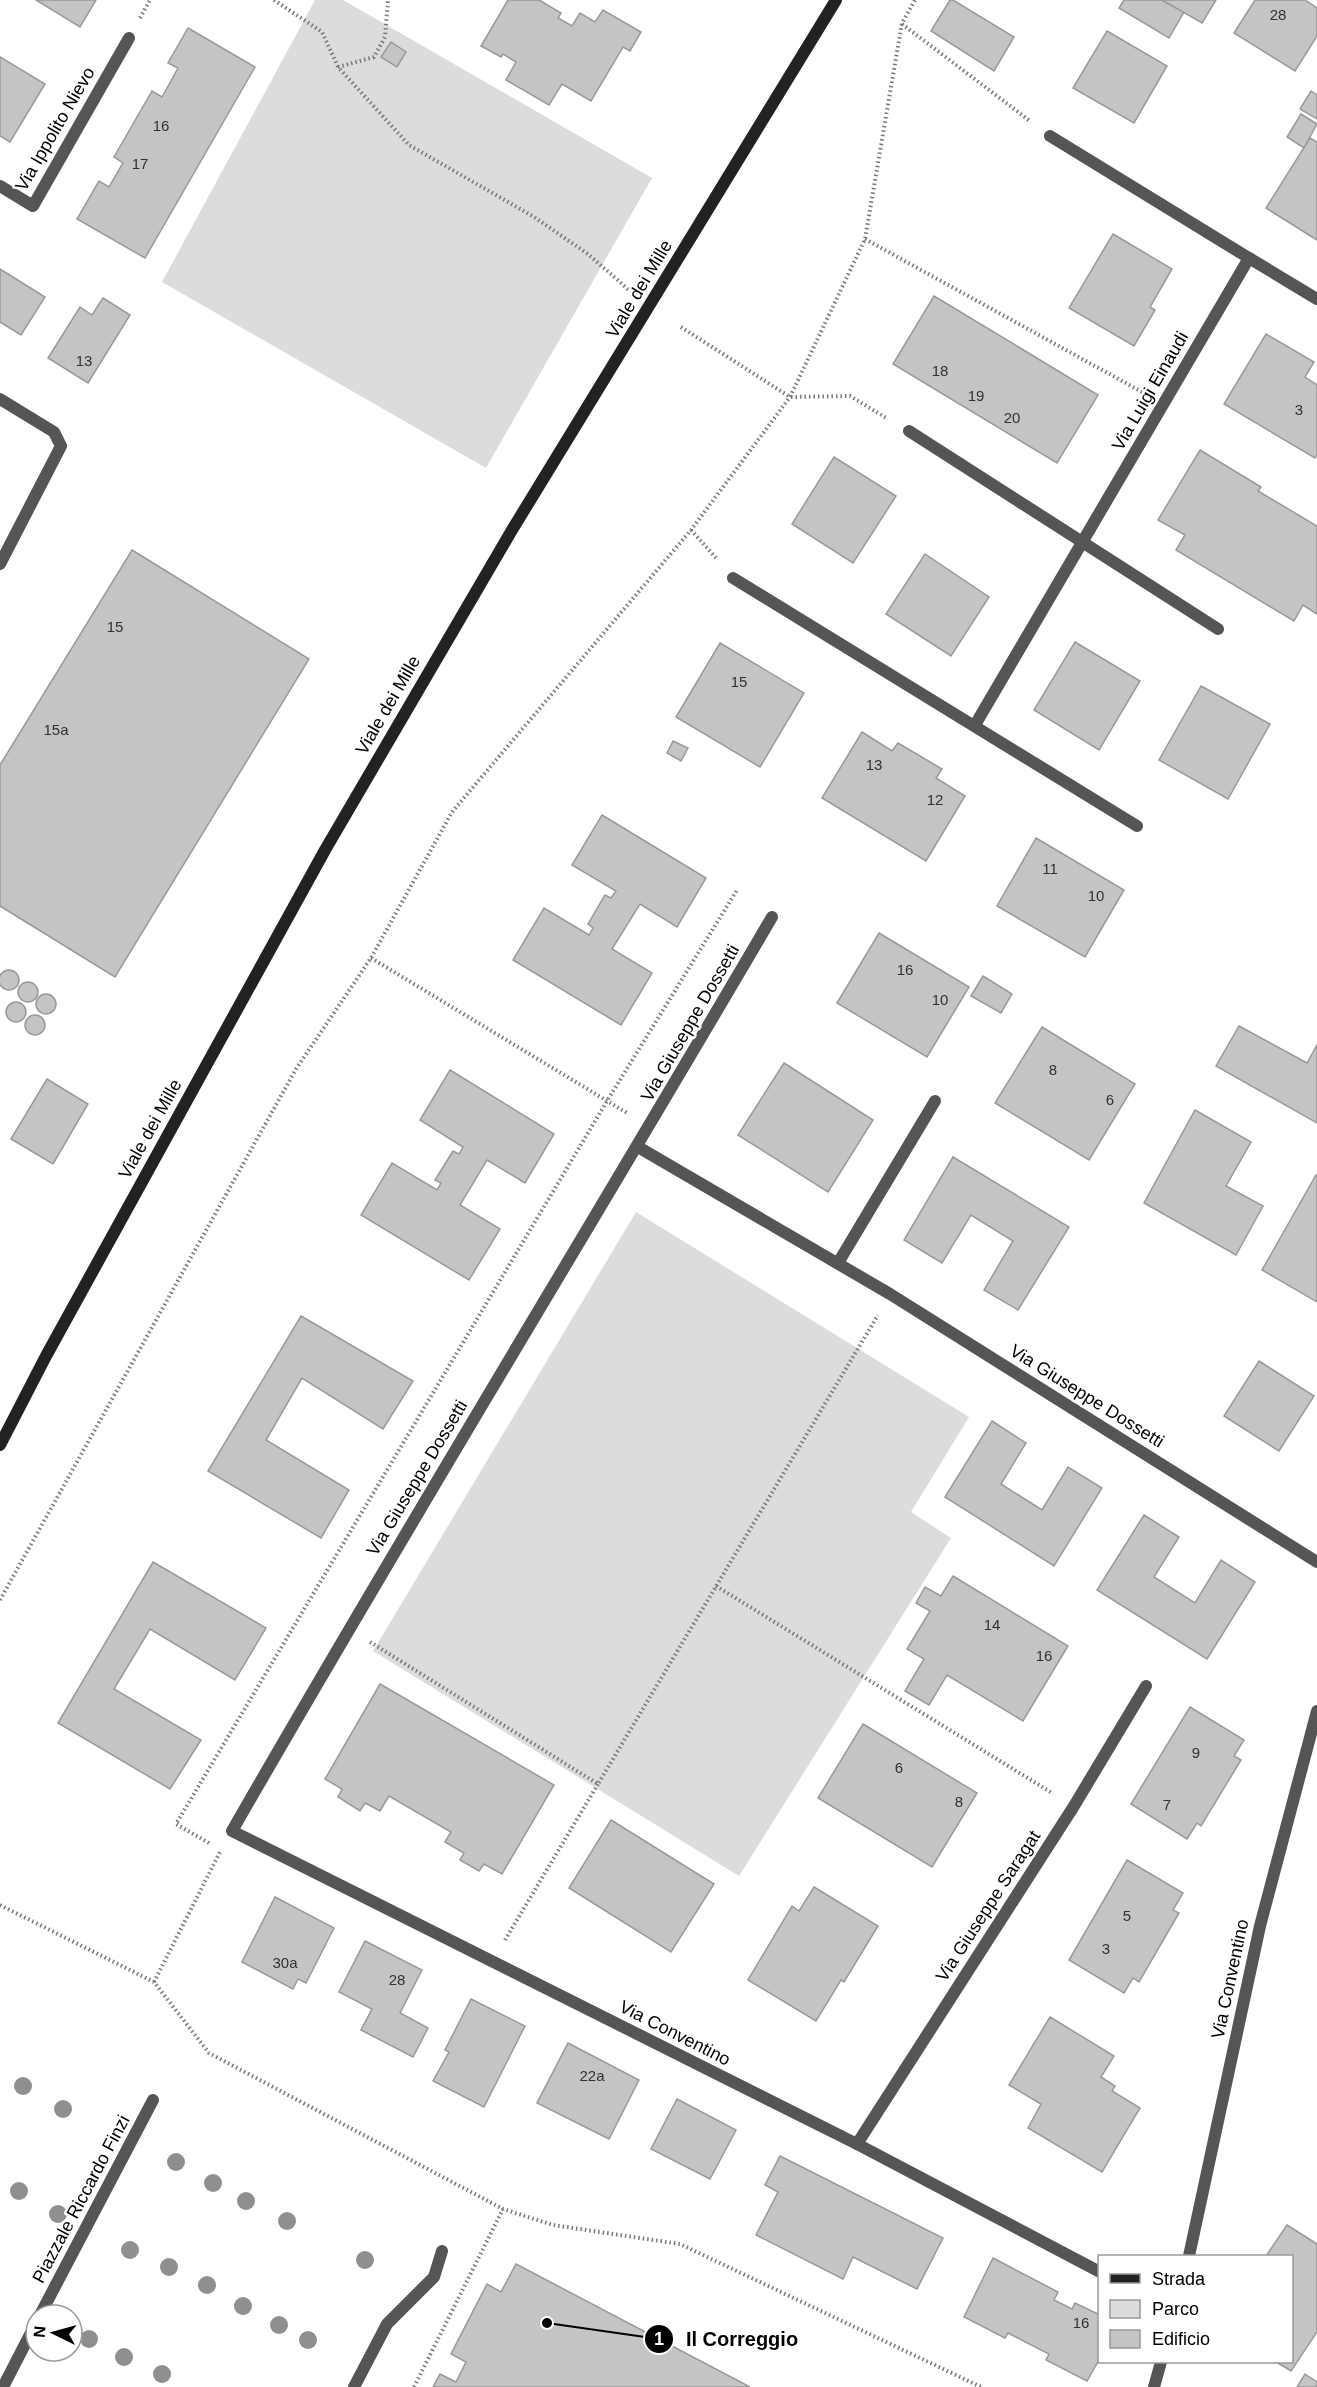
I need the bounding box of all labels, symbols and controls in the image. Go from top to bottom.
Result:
house number: 28 [1270,6,1286,23]
street label: Via Ippolito Nievo [11,63,99,195]
house number: 16 [153,117,169,134]
house number: 17 [132,155,148,172]
street label: Viale dei Mille [602,236,676,342]
street label: Via Luigi Einaudi [1108,328,1192,454]
house number: 13 [76,352,92,369]
house number: 18 [932,362,948,379]
house number: 19 [968,387,984,404]
house number: 3 [1295,401,1303,418]
house number: 20 [1004,409,1020,426]
house number: 15 [107,618,123,635]
street label: Viale dei Mille [352,652,424,758]
house number: 15 [731,673,747,690]
house number: 15a [43,721,69,738]
house number: 13 [866,756,882,773]
house number: 12 [927,791,943,808]
house number: 11 [1042,860,1058,877]
house number: 10 [1088,887,1104,904]
street label: Via Giuseppe Dossetti [637,941,743,1105]
house number: 16 [897,961,913,978]
house number: 10 [932,991,948,1008]
house number: 8 [1049,1061,1057,1078]
street label: Viale dei Mille [114,1076,186,1182]
house number: 6 [1106,1091,1114,1108]
street label: Via Giuseppe Dossetti [1006,1340,1168,1452]
street label: Via Giuseppe Dossetti [363,1397,471,1559]
house number: 14 [984,1616,1000,1633]
house number: 16 [1036,1647,1052,1664]
house number: 9 [1192,1744,1200,1761]
house number: 6 [895,1759,903,1776]
house number: 8 [955,1793,963,1810]
house number: 7 [1163,1796,1171,1813]
street label: Via Giuseppe Saragat [932,1827,1044,1985]
house number: 5 [1123,1907,1131,1924]
street label: Via Conventino [1208,1917,1252,2041]
house number: 3 [1102,1940,1110,1957]
house number: 30a [272,1954,298,1971]
house number: 28 [389,1971,405,1988]
street label: Via Conventino [616,1996,734,2070]
house number: 22a [579,2067,605,2084]
street label: Piazzale Riccardo Finzi [28,2112,134,2286]
legend [1098,2255,1293,2363]
text: Strada [1152,2269,1206,2289]
text: Parco [1152,2299,1199,2319]
north arrow [24,2303,84,2363]
house number: 16 [1073,2314,1089,2331]
callout: Il Correggio [644,2320,810,2358]
text: N [31,2325,49,2338]
text: Il Correggio [686,2328,798,2350]
text: 1 [654,2329,664,2349]
text: Edificio [1152,2329,1210,2349]

